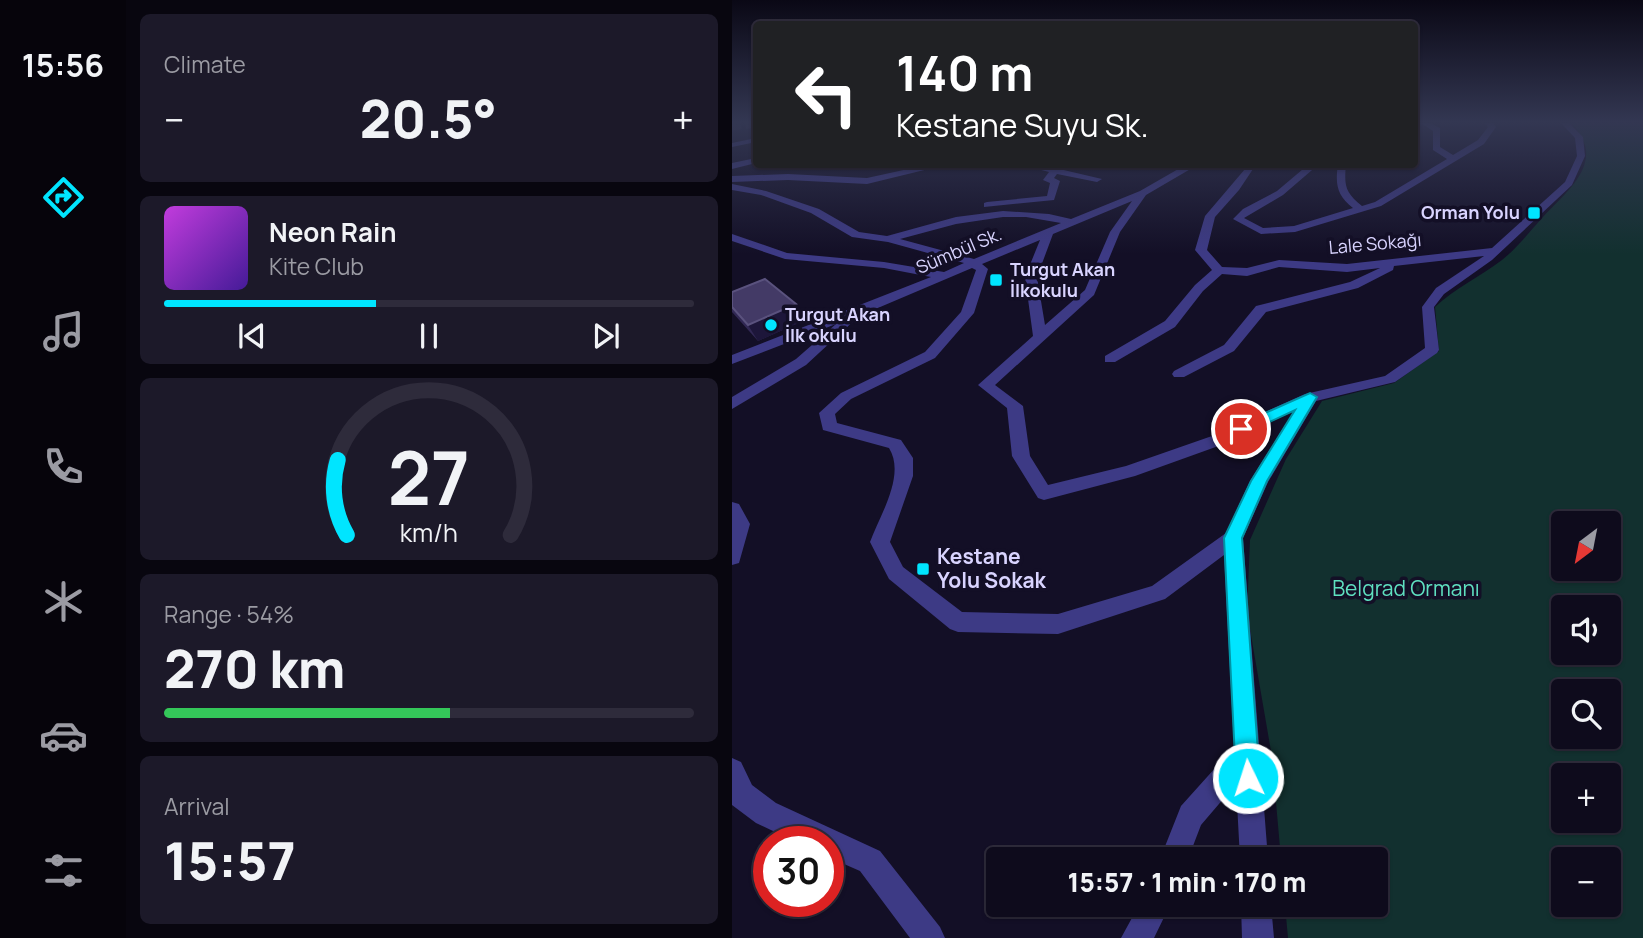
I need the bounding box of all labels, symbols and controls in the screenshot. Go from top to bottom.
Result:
text: 140 m [896,39,1033,106]
text: 15:56 [22,43,104,87]
text: Climate [164,48,246,80]
icon: left [781,49,872,140]
text: 20.5° [360,83,497,154]
text: − [164,93,185,145]
text: + [672,93,694,145]
text: Kestane Suyu Sk. [896,103,1149,147]
icon: directions [39,173,88,222]
place label: Orman Yolu [1421,200,1520,224]
marker: Orman Yolu [1526,205,1542,221]
text: Neon Rain [269,214,397,250]
street label: Sümbül Sk. [912,221,1005,279]
street label: Lale Sokağı [1328,227,1422,259]
text: Kite Club [269,250,364,282]
place label: Turgut Akan İlkokulu [1010,257,1115,302]
marker: Turgut Akan İlkokulu [988,272,1004,288]
place label: Turgut Akan İlk okulu [785,302,890,347]
icon: music [39,307,88,356]
icon: previous [233,317,271,355]
icon: pause [410,317,448,355]
icon: next [587,317,625,355]
marker: Turgut Akan İlk okulu [763,317,779,333]
pin [1211,399,1271,459]
icon: arrive [1222,410,1260,448]
text: 27 [388,427,470,527]
icon: phone [39,442,88,491]
north arrow [1551,511,1621,581]
map controls [1551,511,1621,917]
text: km/h [400,515,458,550]
place label: Kestane Yolu Sokak [937,542,1047,594]
marker: Kestane Yolu Sokak [915,561,931,577]
park label: Belgrad Ormanı [1332,574,1480,602]
icon: climate [39,577,88,626]
button: sound [1551,595,1621,665]
text: Range · 54% [164,598,294,630]
text: 270 km [164,633,345,704]
button: search [1551,679,1621,749]
icon: car [39,711,88,760]
position arrow [1211,741,1285,815]
button: + [1551,763,1621,833]
text: Arrival [164,790,230,822]
text: 15:57 [164,825,296,896]
speed limit sign: 30 [753,826,844,917]
icon: filters [39,846,88,895]
button: − [1551,847,1621,917]
text: 15:57 · 1 min · 170 m [1068,864,1306,900]

